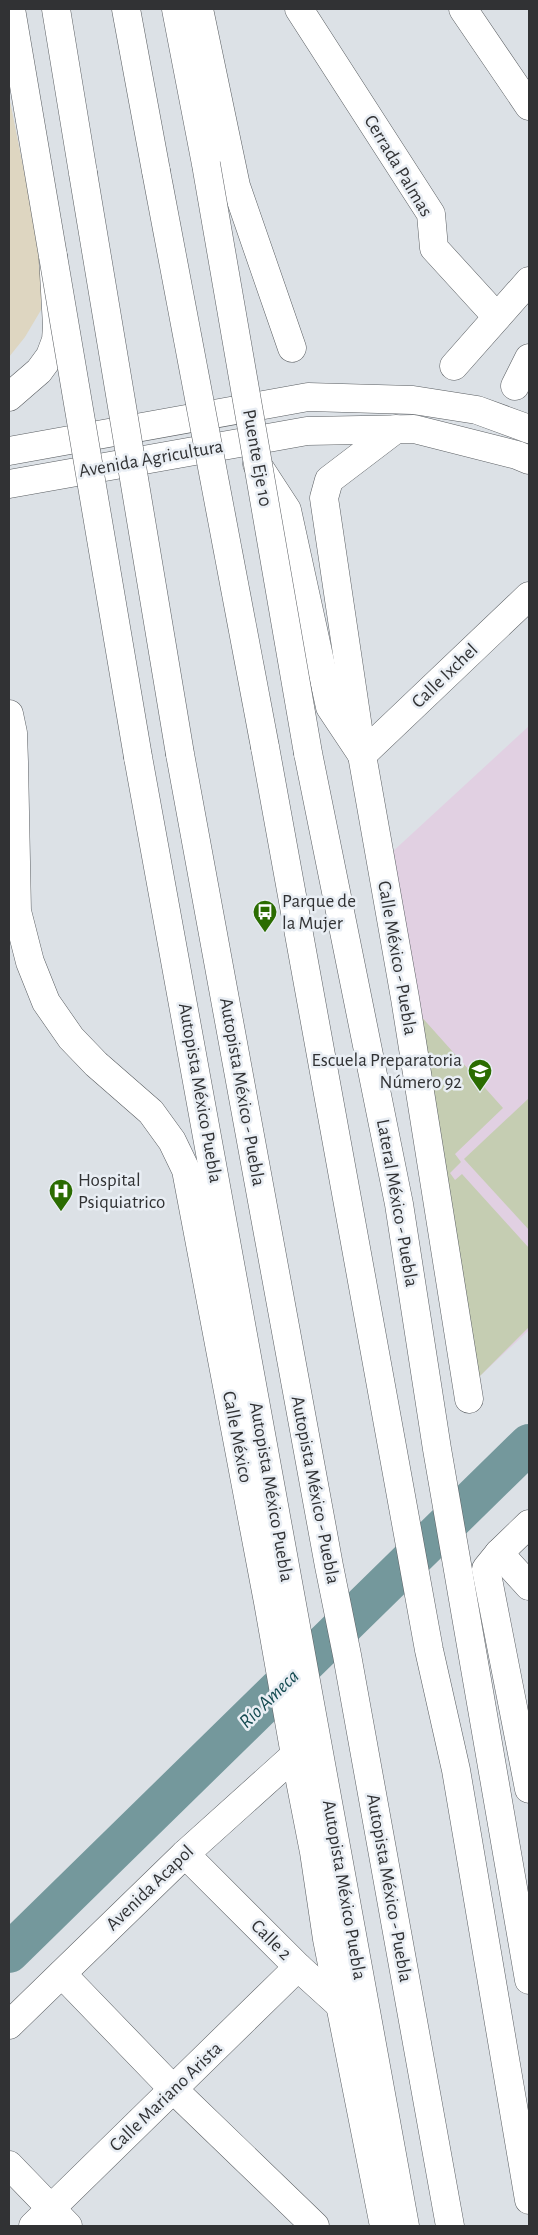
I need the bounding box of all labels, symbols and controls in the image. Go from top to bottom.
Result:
street label: Cerrada Palmas [360,112,436,220]
street label: Puente Eje 10 [239,408,275,508]
street label: Avenida Agricultura [77,437,225,481]
street label: Calle Ixchel [408,640,482,712]
street label: Calle México - Puebla [374,879,420,1037]
place label: Parque de la Mujer [282,892,356,933]
bus stop icon: Parque de la Mujer [252,899,278,933]
street label: Autopista México - Puebla [216,996,268,1188]
street label: Autopista México Puebla [175,1002,225,1184]
place label: Escuela Preparatoria Número 92 [312,1051,462,1092]
school or university icon: Escuela Preparatoria Número 92 [467,1058,493,1092]
street label: Lateral México - Puebla [373,1118,421,1289]
place label: Hospital Psiquiatrico [78,1171,165,1212]
hospital icon: Hospital Psiquiatrico [48,1178,74,1212]
street label: Calle México [219,1390,255,1484]
street label: Autopista México - Puebla [287,1394,343,1586]
street label: Autopista México Puebla [246,1401,296,1583]
water label: Río Ameca [235,1666,303,1732]
street label: Autopista México - Puebla [363,1792,415,1984]
street label: Autopista México Puebla [319,1799,369,1981]
street label: Avenida Acapol [103,1842,197,1934]
street label: Calle 2 [247,1916,295,1964]
street label: Calle Mariano Arista [106,2039,226,2155]

